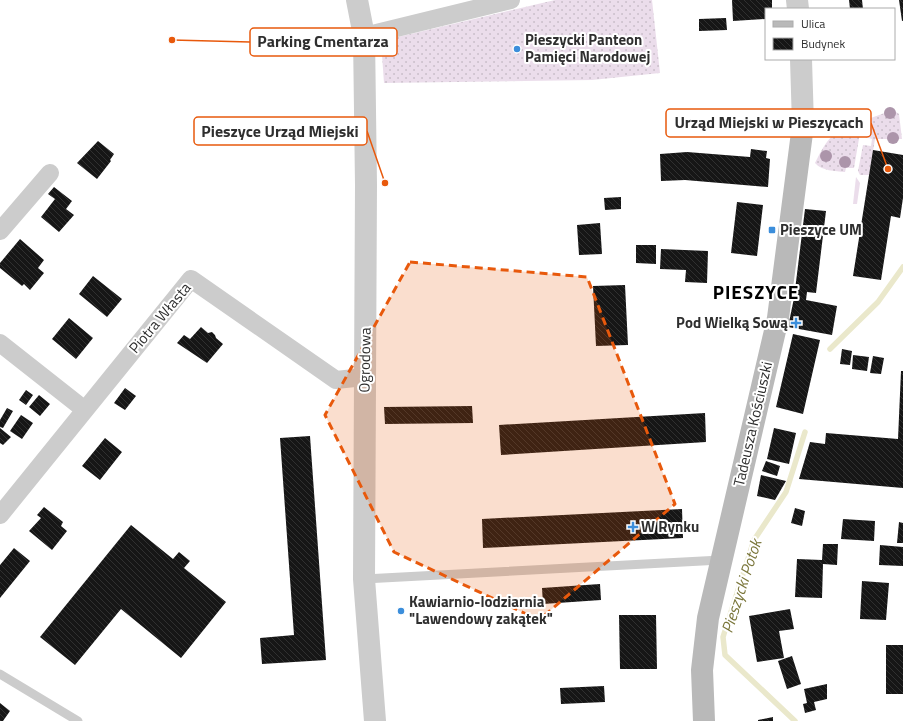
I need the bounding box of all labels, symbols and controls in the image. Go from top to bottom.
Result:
legend [765,8,895,60]
text: Ulica [801,14,825,33]
callout: Parking Cmentarza [250,28,397,56]
place label: Pieszycki Panteon Pamięci Narodowej [525,28,650,68]
text: Parking Cmentarza [257,29,389,53]
text: Budynek [801,34,845,53]
marker: Pieszycki Panteon Pamięci Narodowej [512,44,522,54]
callout: Urząd Miejski w Pieszycach [666,109,871,137]
text: Urząd Miejski w Pieszycach [674,110,864,134]
callout: Pieszyce Urząd Miejski [194,117,367,145]
text: Pieszyce Urząd Miejski [201,119,359,143]
place label: Pieszyce UM [780,218,862,241]
marker: Pieszyce UM [767,225,777,235]
street label: Piotra Własta [123,277,197,358]
district label: PIESZYCE [713,277,799,306]
place label: Pod Wielką Sową [676,311,788,334]
marker: Pod Wielką Sową [791,318,801,328]
street label: Ogrodowa [352,327,377,393]
street label: Tadeusza Kościuszki [727,359,778,489]
place label: W Rynku [641,515,699,538]
marker: W Rynku [628,522,638,532]
water label: Pieszycki Potok [715,534,768,636]
place label: Kawiarnio-lodziarnia "Lawendowy zakątek" [409,590,553,630]
marker: Kawiarnio-lodziarnia "Lawendowy zakątek" [396,606,406,616]

